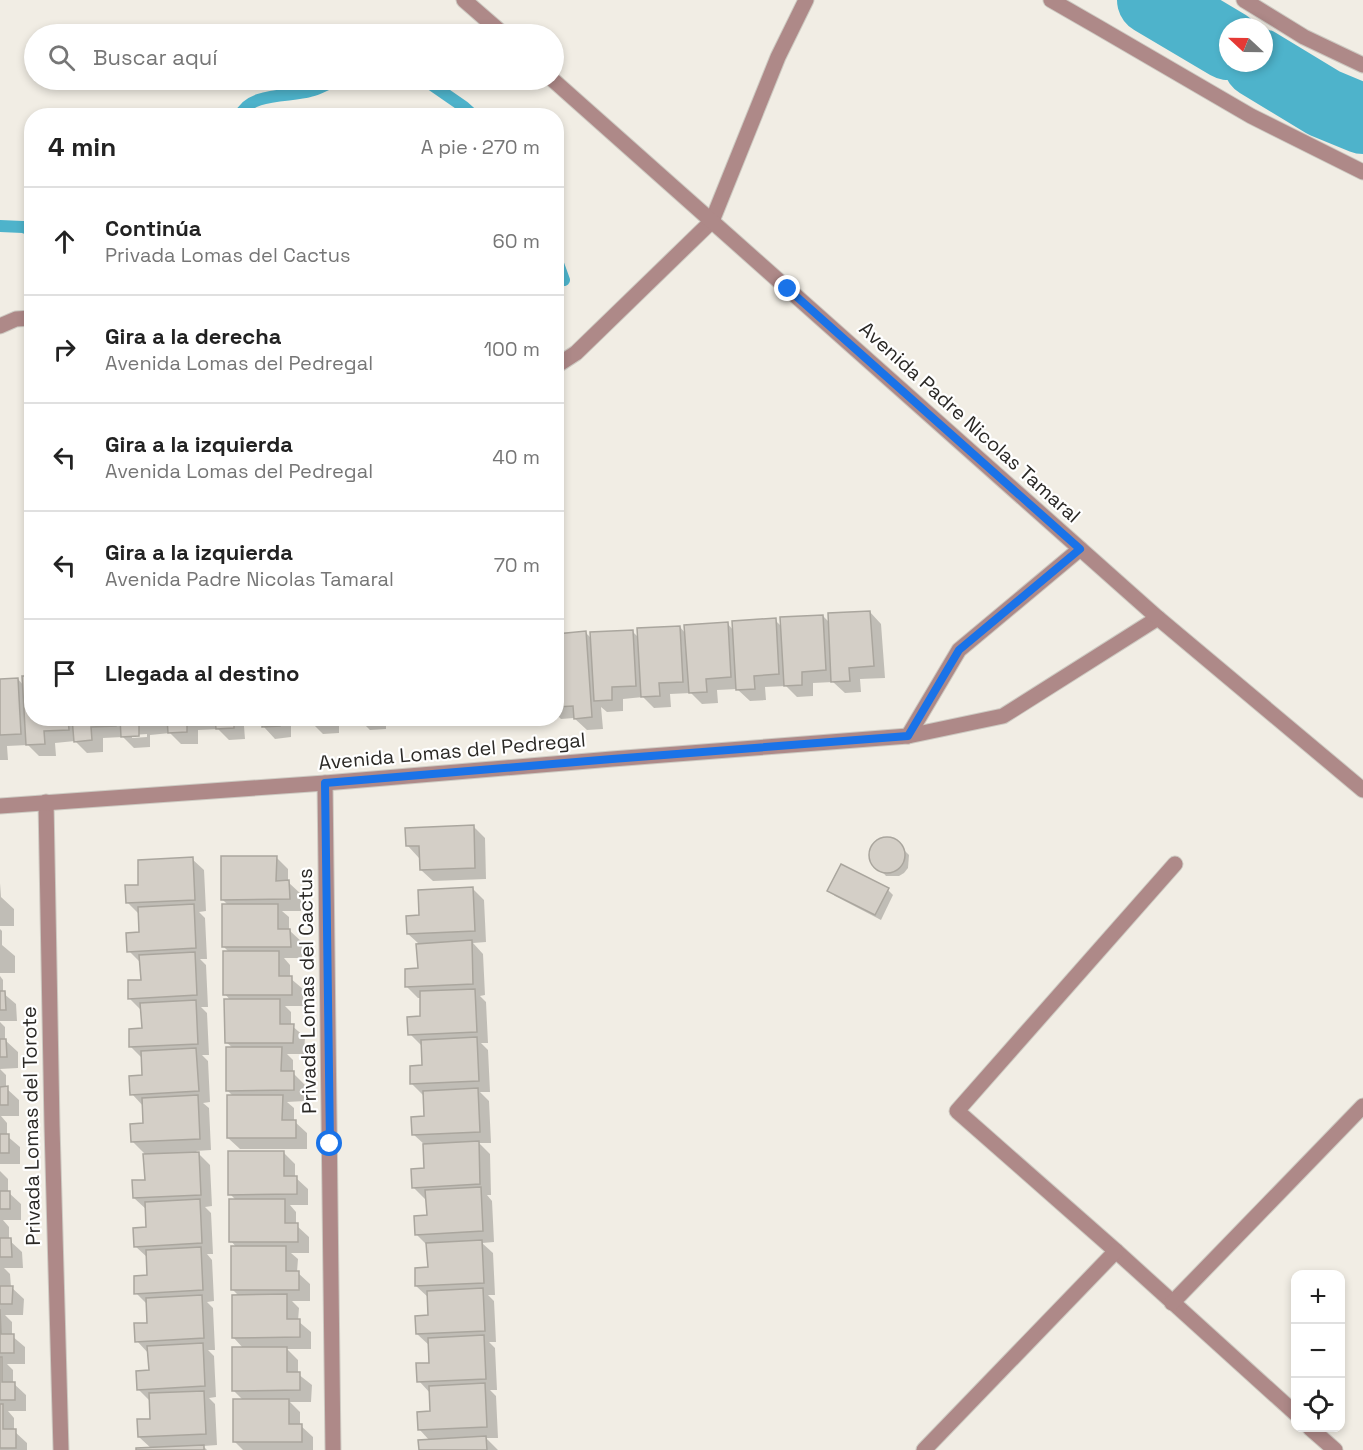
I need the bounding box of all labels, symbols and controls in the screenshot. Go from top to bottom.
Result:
north arrow [1219,18,1273,72]
search box [24,24,564,90]
icon: search [45,41,78,74]
text: Buscar aquí [93,43,218,71]
text: 4 min [48,130,116,164]
text: A pie · 270 m [421,134,540,160]
text: Continúa [105,214,201,242]
icon: ahead [48,225,81,258]
text: 60 m [493,228,540,254]
text: Privada Lomas del Cactus [105,242,351,268]
route end [774,275,800,301]
street label: Avenida Padre Nicolas Tamaral [854,316,1086,528]
text: Gira a la derecha [105,322,282,350]
icon: right [48,333,81,366]
text: 100 m [484,336,540,362]
text: Avenida Lomas del Pedregal [105,350,373,376]
text: Gira a la izquierda [105,430,293,458]
icon: left [48,441,81,474]
text: 40 m [492,444,540,470]
text: Avenida Lomas del Pedregal [105,458,373,484]
text: Gira a la izquierda [105,538,293,566]
icon: left [48,549,81,582]
text: 70 m [494,552,540,578]
text: Avenida Padre Nicolas Tamaral [105,566,394,592]
icon: arrive [48,657,81,690]
text: Llegada al destino [105,659,299,687]
street label: Avenida Lomas del Pedregal [317,726,587,776]
street label: Privada Lomas del Cactus [292,868,322,1114]
street label: Privada Lomas del Torote [16,1006,46,1246]
route start [316,1130,342,1156]
map controls [1291,1270,1345,1432]
button: + [1291,1270,1345,1324]
button: − [1291,1324,1345,1378]
button: locate [1291,1378,1345,1432]

